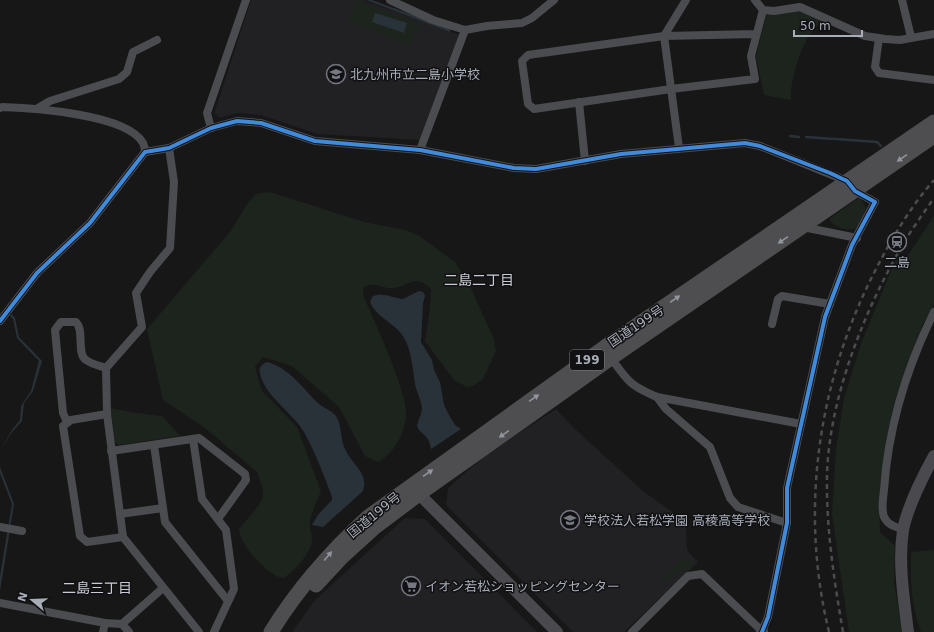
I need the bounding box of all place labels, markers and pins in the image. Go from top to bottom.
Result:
school or university icon: 北九州市立二島小学校 [325,63,347,85]
place label: 北九州市立二島小学校 [350,67,480,82]
station icon: 二島 [886,231,908,253]
place label: 二島 [884,255,910,270]
school or university icon: 学校法人若松学園 高稜高等学校 [559,509,581,531]
place label: 学校法人若松学園 高稜高等学校 [584,513,770,528]
supermarket icon: イオン若松ショッピングセンター [400,575,422,597]
place label: イオン若松ショッピングセンター [425,579,620,594]

